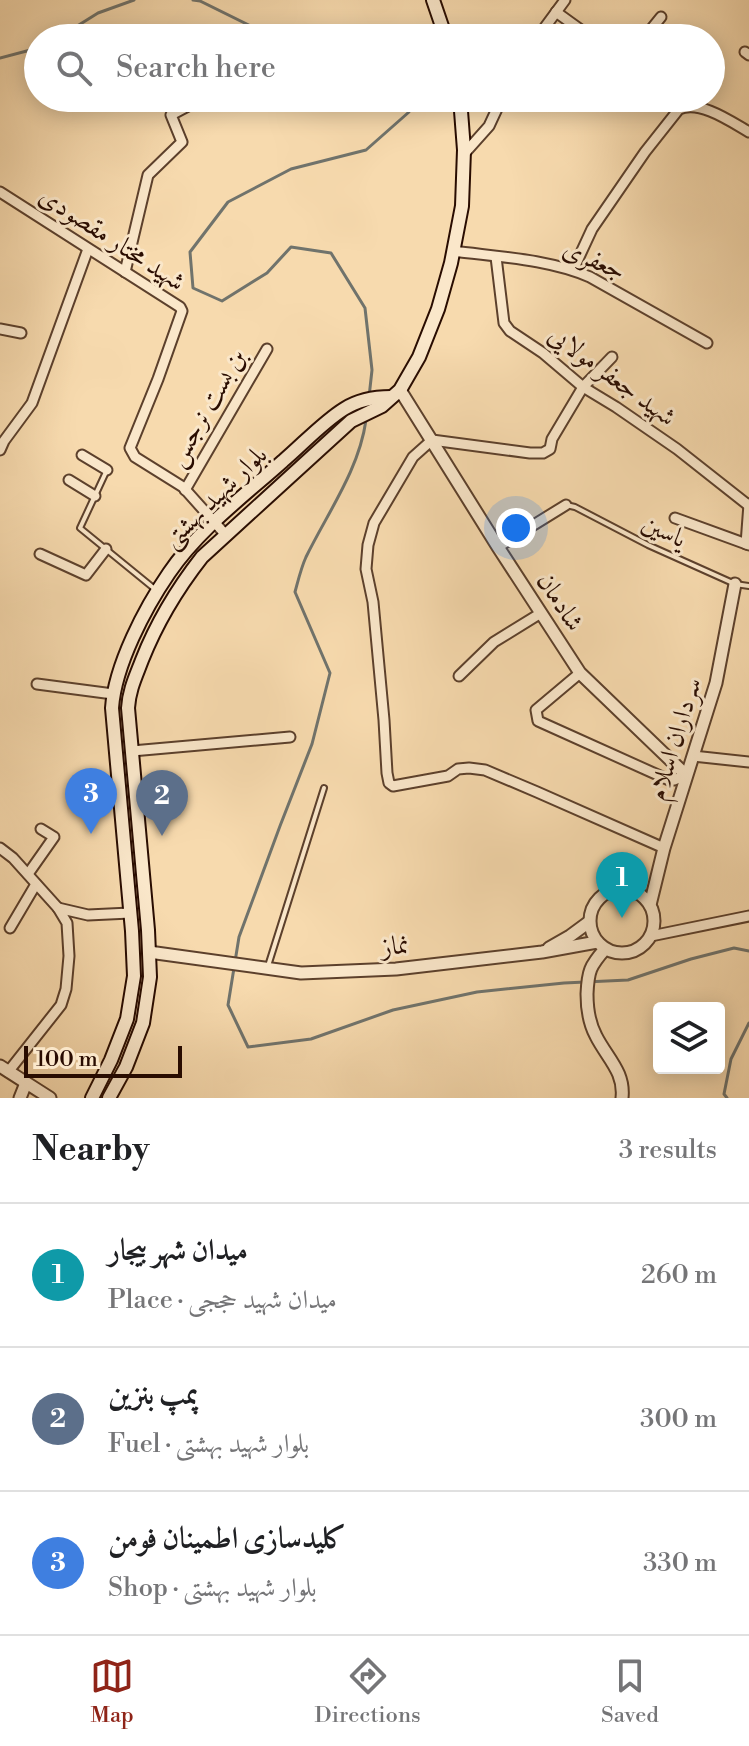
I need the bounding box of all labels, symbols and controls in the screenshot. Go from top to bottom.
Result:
search box [24,24,725,112]
icon: search [52,46,96,90]
text: Search here [116,49,276,87]
street label: شهید مختار مقصودی [33,180,191,298]
street label: جعفری [558,233,630,287]
street label: شهید جعفر مولایی [542,319,682,433]
street label: بن بست نرجس [160,343,255,473]
street label: بلوار شهید بهشتی [156,439,276,556]
street label: یاسین [637,507,693,556]
your location [496,508,536,548]
street label: شادمان [529,567,591,637]
street label: سرداران اسلام [641,674,715,806]
pin: 3 [65,768,117,834]
pin: 2 [136,770,188,836]
pin: 1 [596,852,648,918]
street label: نماز [377,929,410,963]
map controls [653,1002,725,1074]
button: layers [653,1002,725,1074]
scale bar [24,1042,182,1078]
text: 100 m [36,1046,98,1073]
text: Nearby [32,1129,150,1171]
text: 3 results [619,1134,717,1166]
text: میدان شهر بیجار [108,1232,248,1270]
text: 1 [52,1259,64,1291]
text: 260 m [641,1259,717,1291]
text: Place · میدان شهید حججی [108,1284,337,1316]
text: پمپ بنزین [108,1376,199,1414]
text: 2 [50,1403,66,1435]
text: 300 m [640,1403,717,1435]
text: Fuel · بلوار شهید بهشتی [108,1428,309,1460]
text: کلیدسازی اطمینان فومن [108,1520,347,1558]
text: 3 [50,1547,66,1579]
text: 330 m [643,1547,717,1579]
text: Shop · بلوار شهید بهشتی [108,1572,317,1604]
tab: Map [90,1654,134,1729]
tab: Directions [315,1654,421,1729]
tab: Saved [601,1654,659,1729]

